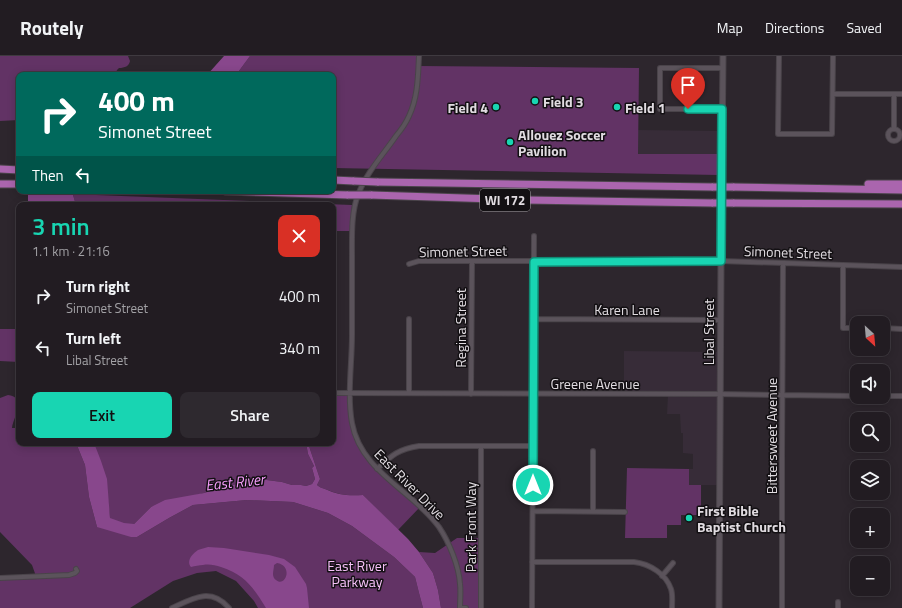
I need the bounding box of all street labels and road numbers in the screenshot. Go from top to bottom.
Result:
road number: WI 172 [480,189,530,211]
street label: Simonet Street [419,240,507,262]
street label: Simonet Street [743,240,833,264]
street label: Regina Street [450,288,471,368]
street label: Karen Lane [594,299,660,320]
street label: Libal Street [698,299,719,365]
street label: Greene Avenue [551,373,639,394]
street label: Bittersweet Avenue [761,378,782,494]
street label: East River Drive [370,444,450,524]
street label: Park Front Way [460,482,481,572]

